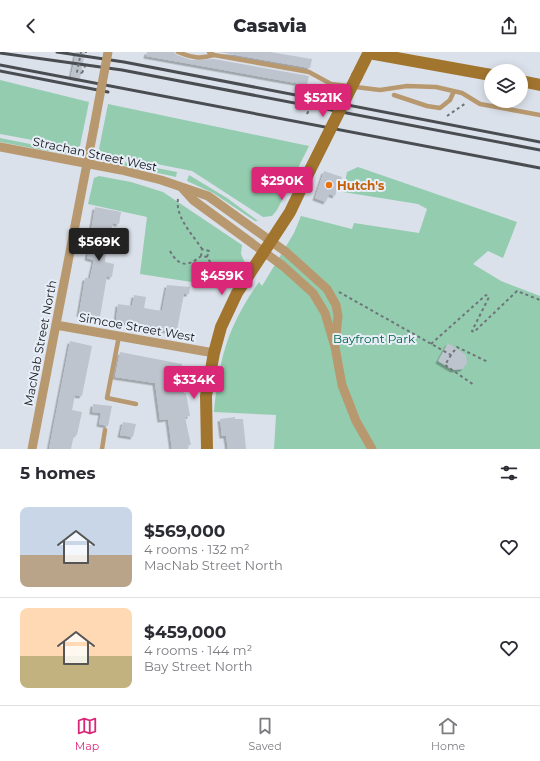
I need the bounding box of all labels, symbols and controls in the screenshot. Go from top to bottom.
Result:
icon: back [20,15,42,37]
text: Casavia [233,15,307,37]
icon: share [498,15,520,37]
map controls [484,64,528,108]
button: layers [484,64,528,108]
pin: $521K [295,84,351,118]
text: $521K [304,89,342,105]
street label: Strachan Street West [31,133,159,175]
pin: $290K [254,167,310,201]
text: $290K [261,172,303,188]
place label: Hutch's [337,178,385,193]
marker: Hutch's [324,180,334,190]
pin: $569K [71,228,127,262]
text: $569K [78,233,120,249]
pin: $459K [194,262,250,296]
text: $459K [200,267,244,283]
street label: MacNab Street North [20,279,60,407]
street label: Simcoe Street West [78,309,197,345]
park label: Bayfront Park [333,331,416,346]
pin: $334K [166,366,222,400]
text: $334K [173,371,215,387]
icon: filters [498,462,520,484]
text: 5 homes [20,463,96,483]
text: $569,000 [144,521,225,541]
icon: home [52,523,100,571]
icon: heart [498,536,520,558]
text: 4 rooms · 132 m² [144,541,250,557]
text: MacNab Street North [144,557,283,573]
text: $459,000 [144,622,226,642]
icon: home [52,624,100,672]
icon: heart [498,637,520,659]
text: 4 rooms · 144 m² [144,642,252,658]
text: Bay Street North [144,658,253,674]
tab: Map [75,715,99,753]
tab: Saved [249,715,282,753]
tab: Home [431,715,465,753]

